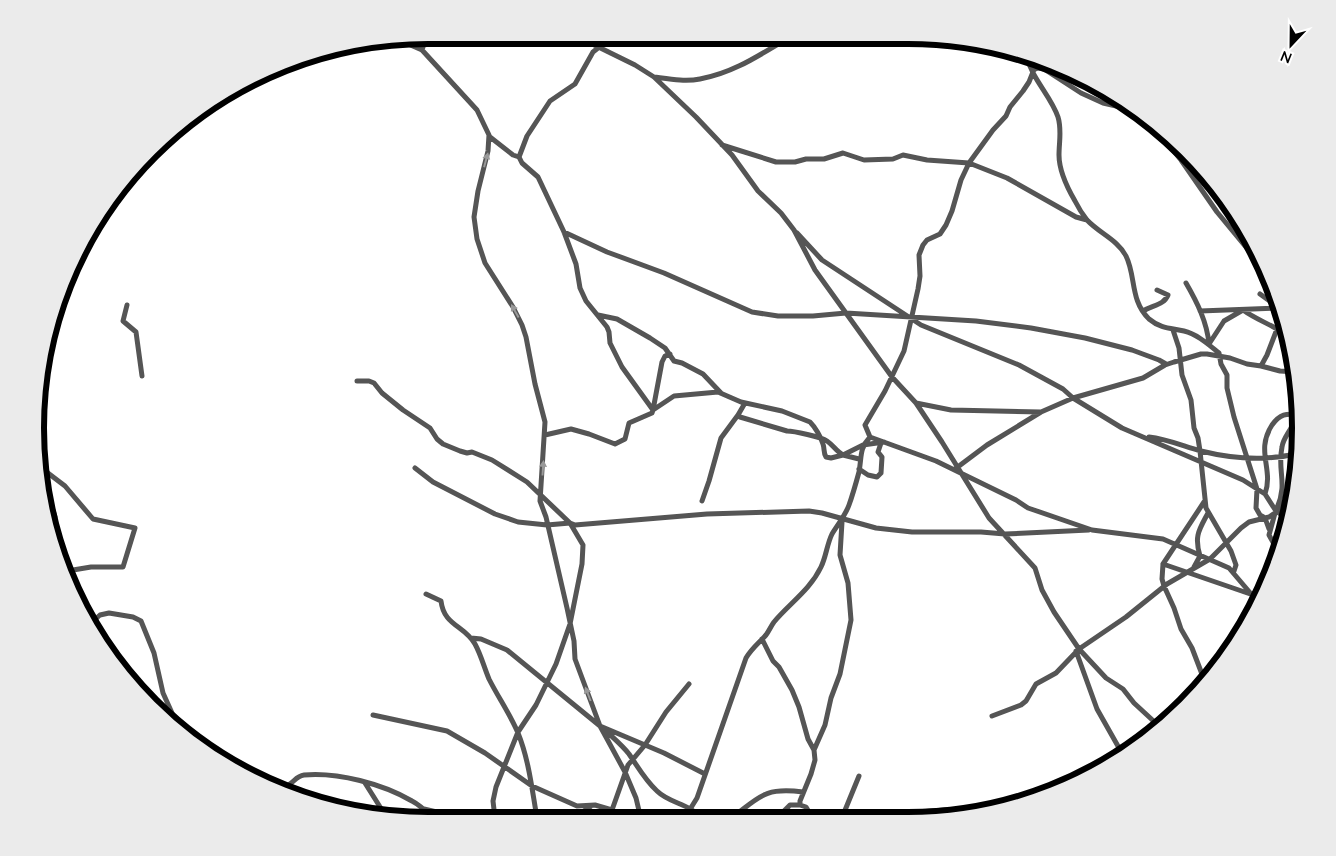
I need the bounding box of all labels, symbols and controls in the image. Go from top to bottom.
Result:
north arrow [1266,20,1316,70]
text: N [1278,48,1294,67]
one-way arrow [482,152,490,167]
one-way arrow [510,304,519,317]
one-way arrow [539,460,547,476]
one-way arrow [584,686,592,701]

